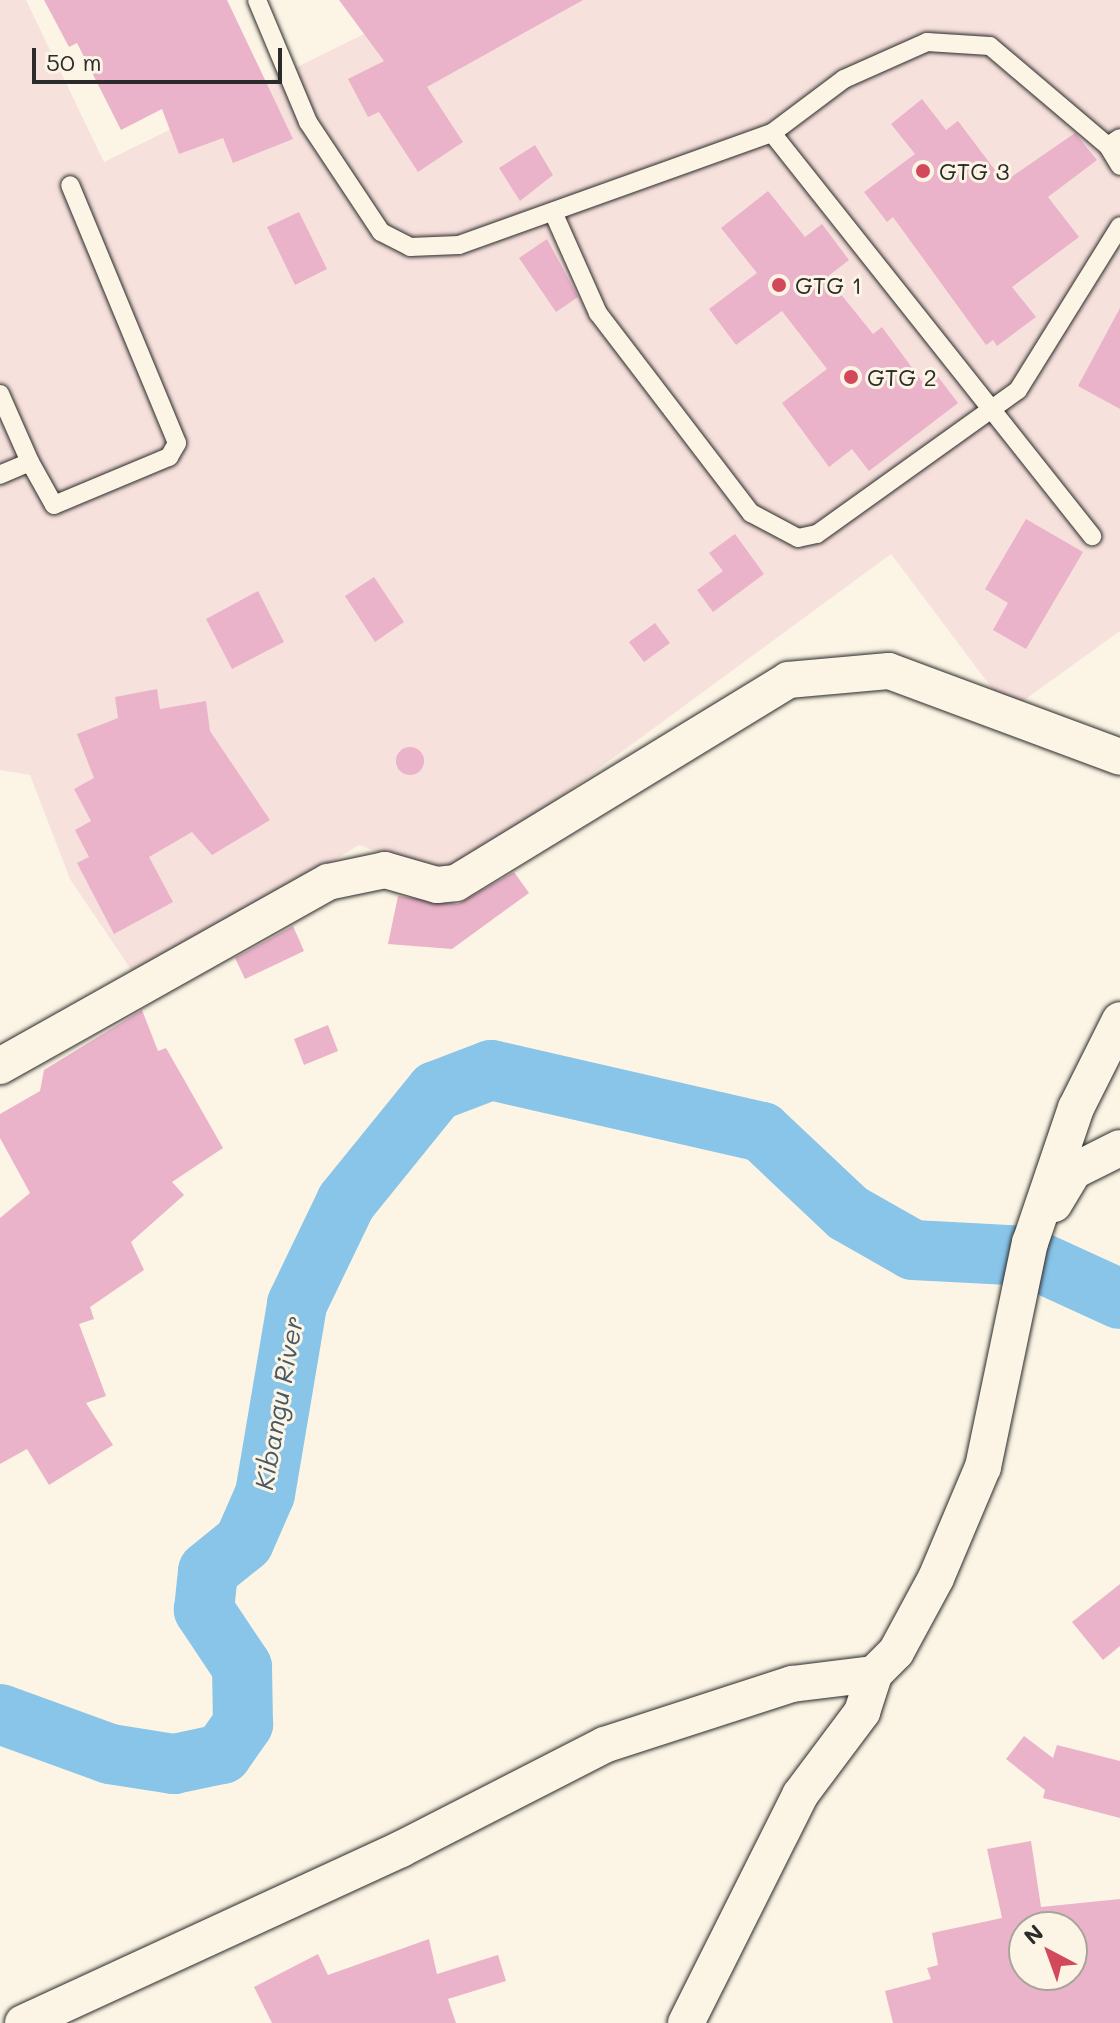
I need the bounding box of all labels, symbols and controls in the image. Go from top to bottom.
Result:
scale bar [36,32,286,82]
text: 50 m [46,46,102,77]
place label: GTG 3 [939,157,1010,185]
marker: GTG 3 [914,162,932,180]
place label: GTG 1 [795,271,862,299]
marker: GTG 1 [770,276,788,294]
place label: GTG 2 [867,363,937,391]
marker: GTG 2 [842,368,860,386]
water label: Kibangu River [248,1314,310,1492]
north arrow [1008,1911,1088,1991]
text: N [1017,1918,1049,1950]

